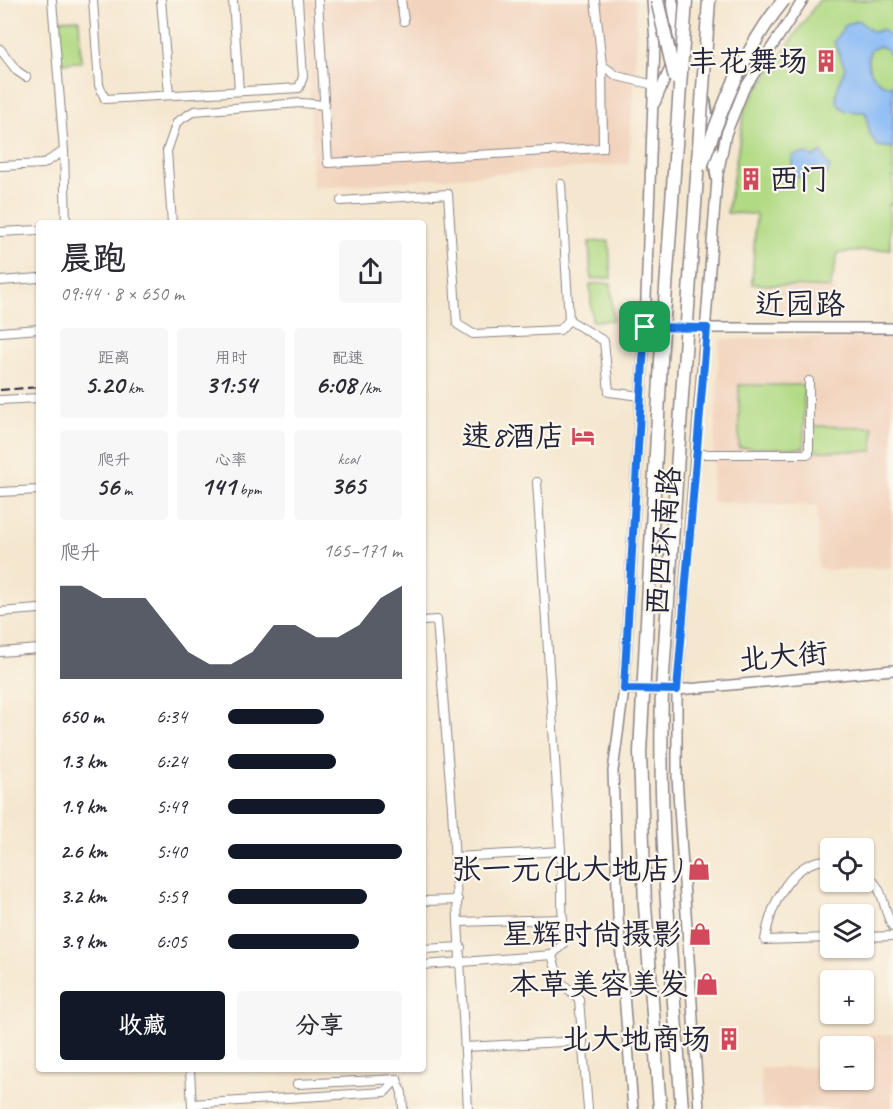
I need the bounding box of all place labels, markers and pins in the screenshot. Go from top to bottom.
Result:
place label: 丰花舞场 [688,42,808,80]
building icon: 丰花舞场 [813,48,839,74]
place label: 西门 [769,160,829,198]
building icon: 西门 [738,166,764,192]
pin [619,301,670,352]
place label: 速8酒店 [462,417,565,455]
hotel icon: 速8酒店 [570,423,596,449]
place label: 张一元(北大地店) [451,850,683,888]
shop icon: 张一元(北大地店) [686,856,712,882]
place label: 星辉时尚摄影 [502,915,682,953]
shop icon: 星辉时尚摄影 [687,921,713,947]
place label: 本草美容美发 [509,965,689,1003]
shop icon: 本草美容美发 [694,971,720,997]
place label: 北大地商场 [561,1020,711,1058]
building icon: 北大地商场 [716,1026,742,1052]

